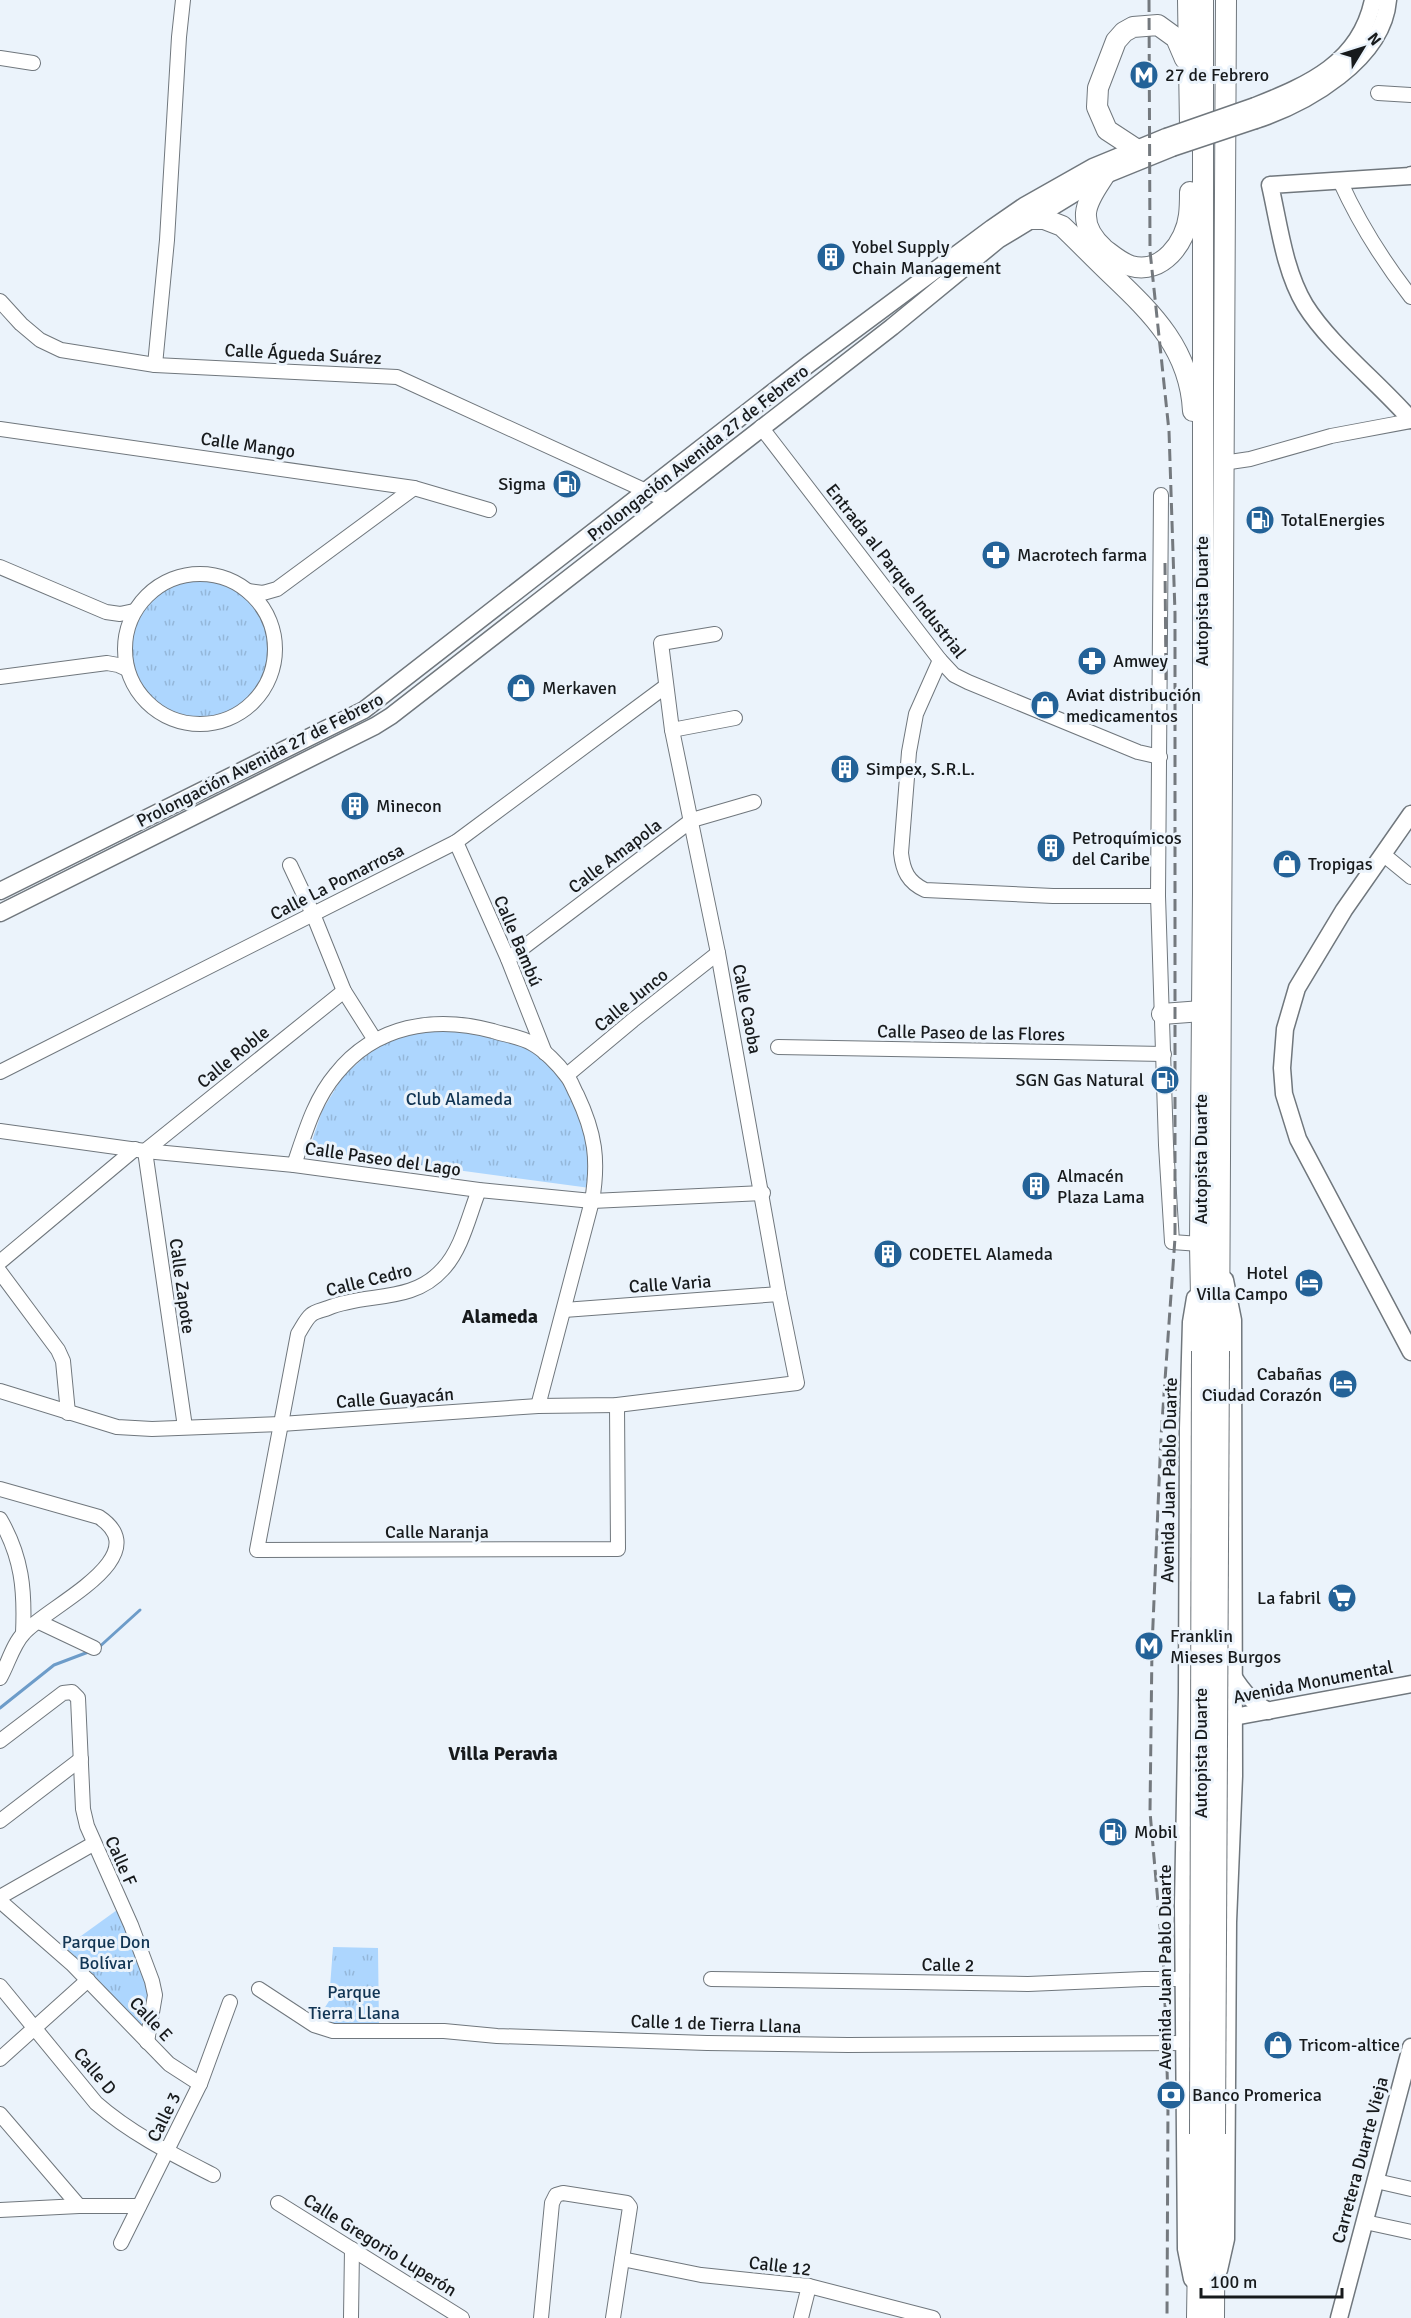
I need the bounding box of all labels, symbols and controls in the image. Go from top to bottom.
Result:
north arrow [1333,18,1393,78]
text: N [1363,29,1385,50]
metro station icon: 27 de Febrero [1128,59,1160,91]
place label: 27 de Febrero [1165,64,1269,86]
place label: Yobel Supply Chain Management [852,236,1001,279]
building icon: Yobel Supply Chain Management [815,241,847,273]
street label: Calle Águeda Suárez [224,339,382,369]
street label: Prolongación Avenida 27 de Febrero [583,360,813,546]
street label: Calle Mango [199,427,297,463]
fuel station icon: Sigma [551,468,583,500]
place label: Sigma [498,473,546,495]
street label: Entrada al Parque Industrial [821,479,971,663]
fuel station icon: TotalEnergies [1244,504,1276,536]
place label: TotalEnergies [1281,509,1385,531]
street label: Autopista Duarte [1191,536,1213,666]
pharmacy icon: Macrotech farma [980,539,1012,571]
place label: Macrotech farma [1017,544,1147,566]
pharmacy icon: Amwey [1076,645,1108,677]
place label: Amwey [1113,650,1169,672]
shop icon: Merkaven [505,672,537,704]
place label: Merkaven [542,677,617,699]
place label: Aviat distribución medicamentos [1066,684,1201,727]
street label: Prolongación Avenida 27 de Febrero [133,688,387,832]
shop icon: Aviat distribución medicamentos [1029,689,1061,721]
building icon: Simpex, S.R.L. [829,753,861,785]
place label: Simpex, S.R.L. [866,758,975,780]
building icon: Minecon [339,790,371,822]
place label: Minecon [376,795,442,817]
street label: Calle Amapola [564,814,666,898]
place label: Petroquímicos del Caribe [1072,827,1182,870]
building icon: Petroquímicos del Caribe [1035,832,1067,864]
street label: Calle La Pomarrosa [266,839,408,925]
shop icon: Tropigas [1271,848,1303,880]
place label: Tropigas [1308,853,1373,875]
street label: Calle Bambú [489,892,547,990]
street label: Calle Caoba [728,962,766,1056]
street label: Calle Junco [590,964,672,1036]
street label: Calle Paseo de las Flores [877,1020,1065,1046]
street label: Calle Roble [192,1021,274,1093]
fuel station icon: SGN Gas Natural [1149,1064,1181,1096]
place label: SGN Gas Natural [1016,1069,1144,1091]
park label: Club Alameda [406,1088,512,1110]
street label: Autopista Duarte [1190,1094,1212,1224]
street label: Calle Paseo del Lago [304,1137,462,1181]
place label: Almacén Plaza Lama [1057,1165,1145,1208]
building icon: Almacén Plaza Lama [1020,1170,1052,1202]
street label: Calle Zapote [164,1237,200,1335]
building icon: CODETEL Alameda [872,1238,904,1270]
place label: CODETEL Alameda [909,1243,1053,1265]
street label: Calle Cedro [324,1259,414,1301]
place label: Hotel Villa Campo [1196,1262,1288,1305]
hotel icon: Hotel Villa Campo [1293,1267,1325,1299]
street label: Calle Varia [628,1270,712,1298]
district label: Alameda [462,1304,538,1329]
place label: Cabañas Ciudad Corazón [1202,1363,1322,1406]
hotel icon: Cabañas Ciudad Corazón [1327,1368,1359,1400]
street label: Avenida Juan Pablo Duarte [1156,1377,1182,1583]
street label: Calle Guayacán [335,1383,455,1413]
street label: Calle Naranja [385,1521,489,1543]
supermarket icon: La fabril [1326,1582,1358,1614]
place label: La fabril [1257,1587,1321,1609]
place label: Franklin Mieses Burgos [1170,1625,1281,1668]
metro station icon: Franklin Mieses Burgos [1133,1630,1165,1662]
street label: Avenida Monumental [1231,1656,1395,1708]
street label: Autopista Duarte [1190,1688,1212,1818]
district label: Villa Peravia [448,1741,558,1766]
fuel station icon: Mobil [1097,1816,1129,1848]
place label: Mobil [1134,1821,1178,1843]
street label: Calle F [100,1833,142,1889]
street label: Avenida Juan Pablo Duarte [1154,1864,1176,2070]
park label: Parque Don Bolívar [62,1931,150,1974]
street label: Calle 2 [921,1954,975,1976]
park label: Parque Tierra Llana [308,1981,400,2024]
street label: Calle E [125,1992,177,2046]
street label: Calle 1 de Tierra Llana [630,2010,802,2038]
shop icon: Tricom-altice [1262,2029,1294,2061]
place label: Tricom-altice [1299,2034,1400,2056]
street label: Calle D [69,2043,121,2099]
street label: Carretera Duarte Vieja [1327,2074,1393,2246]
bank icon: Banco Promerica [1155,2079,1187,2111]
place label: Banco Promerica [1192,2084,1322,2106]
street label: Calle 3 [143,2088,185,2146]
street label: Calle Gregorio Luperón [299,2189,461,2301]
street label: Calle 12 [748,2251,812,2281]
scale bar [1201,2261,1342,2299]
text: 100 m [1210,2271,1257,2293]

